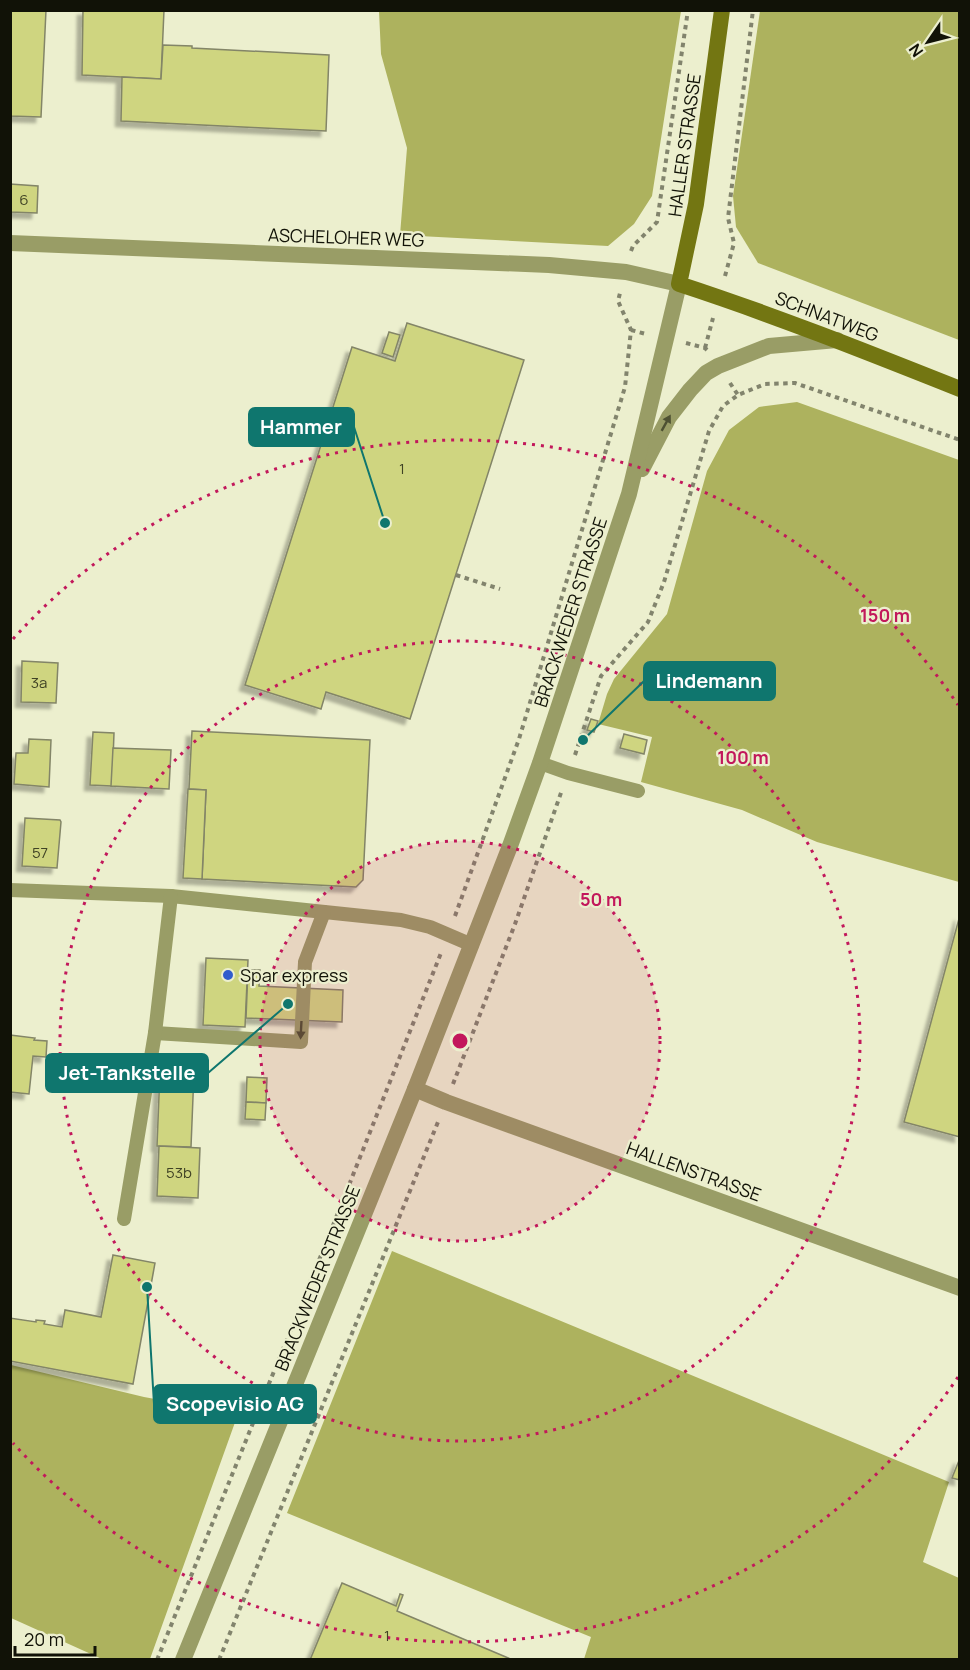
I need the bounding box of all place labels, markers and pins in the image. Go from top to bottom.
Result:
callout: Hammer [249,408,354,446]
callout: Lindemann [644,662,775,700]
place label: Spar express [240,963,348,987]
marker: Spar express [221,968,235,982]
centre of rings [450,1031,470,1051]
callout: Jet-Tankstelle [46,1054,208,1092]
callout: Scopevisio AG [154,1385,316,1423]

